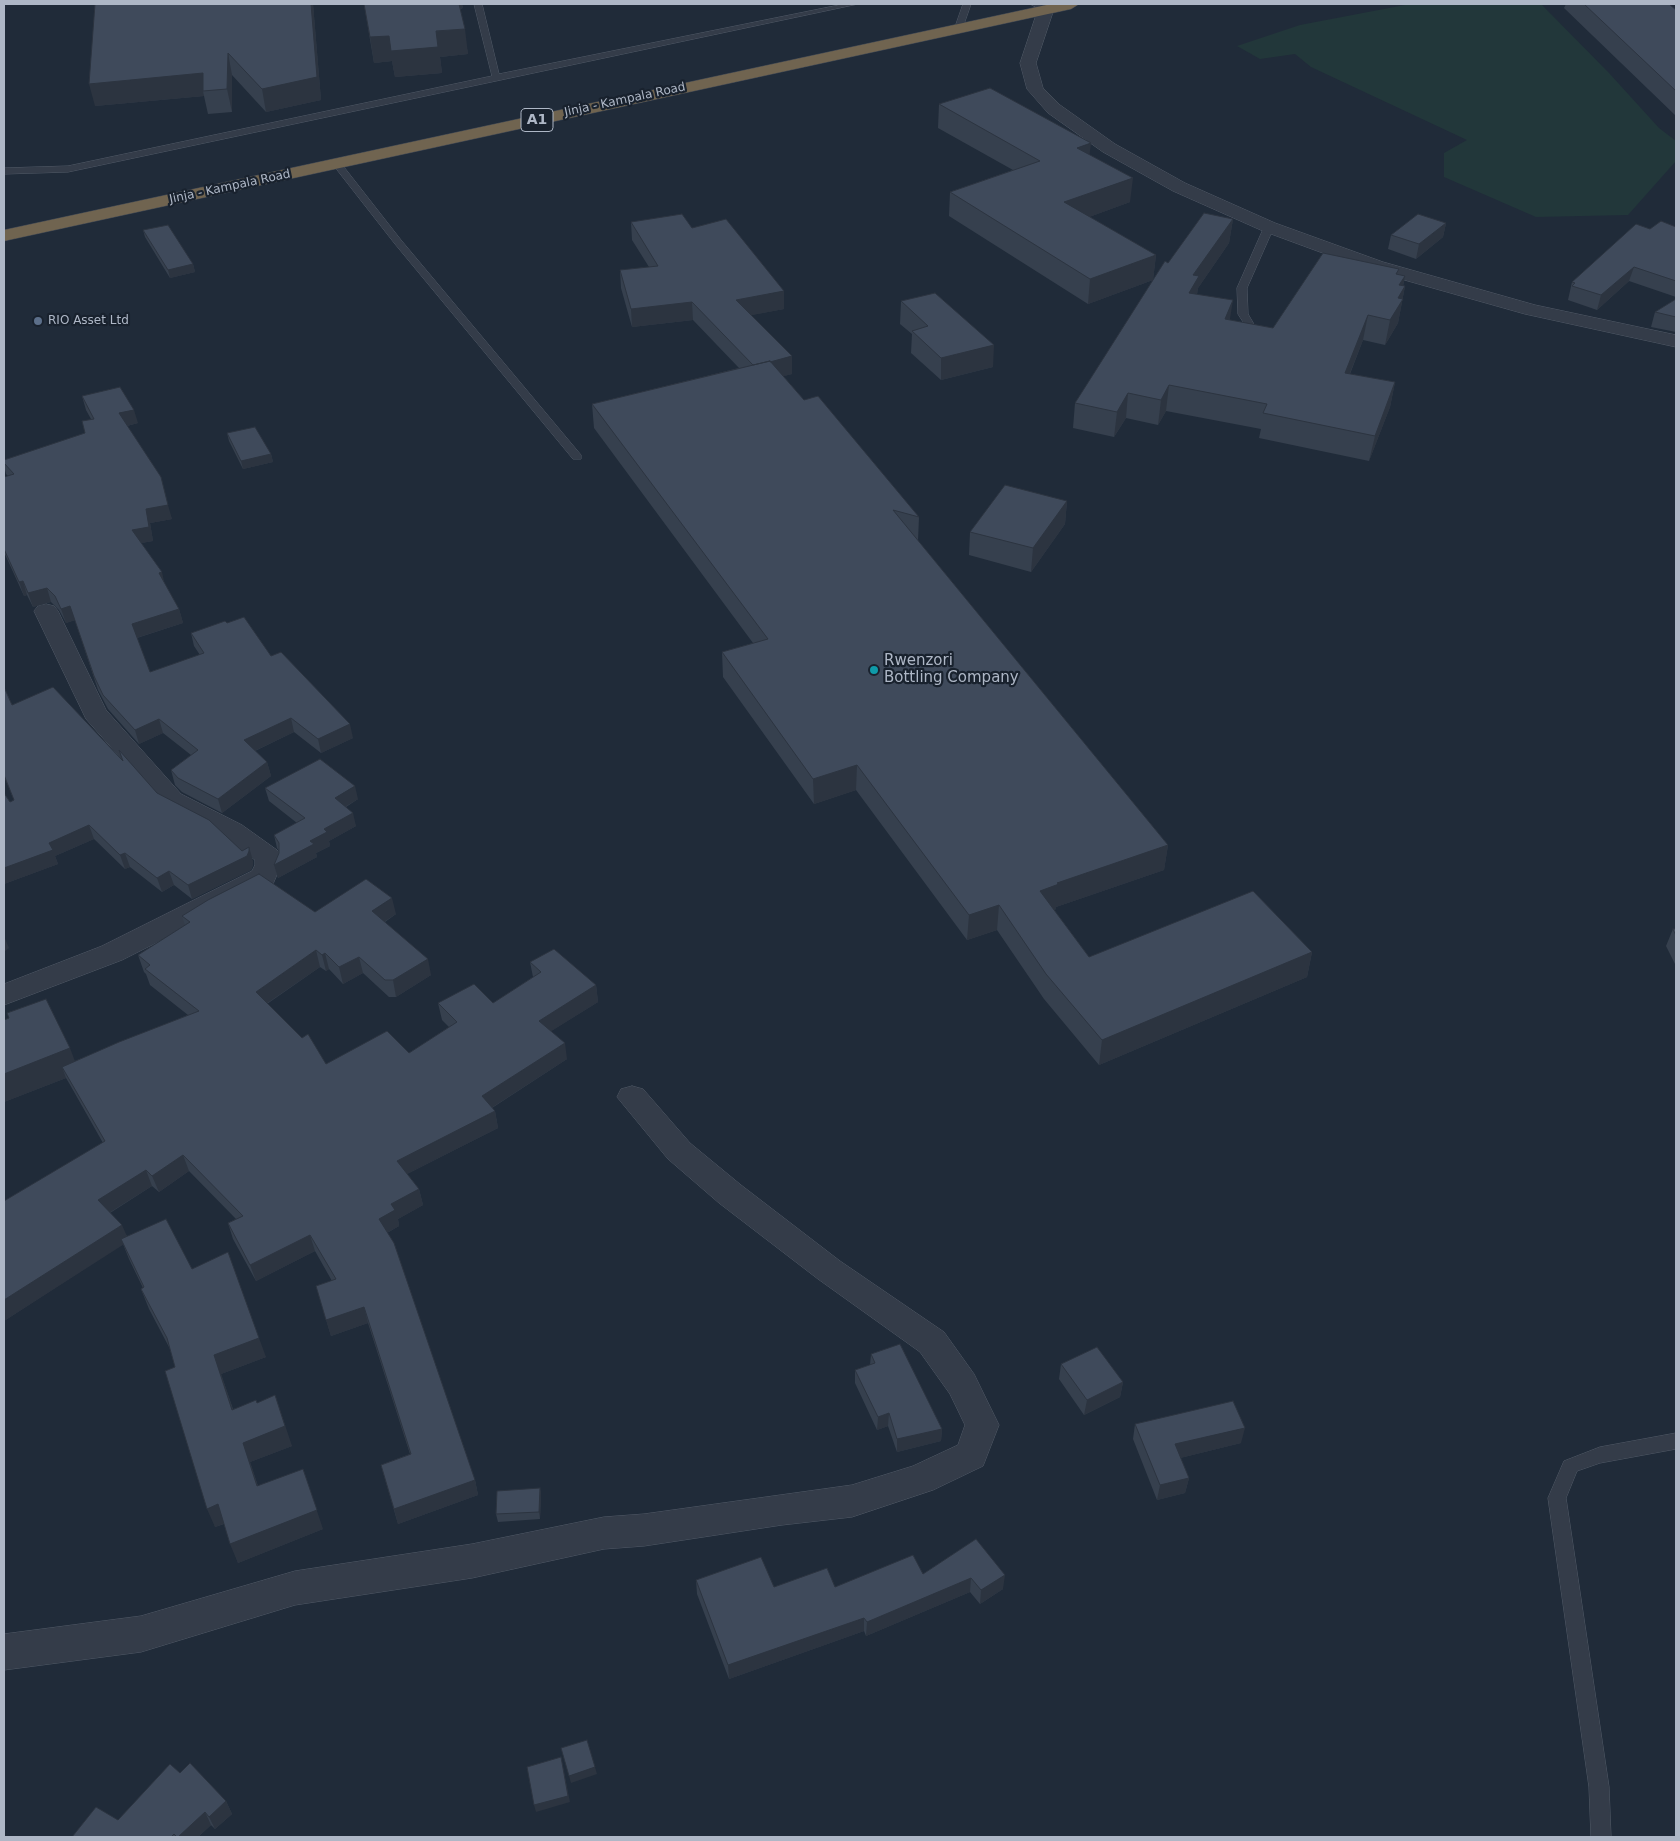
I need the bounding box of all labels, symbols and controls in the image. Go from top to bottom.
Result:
street label: Jinja - Kampala Road [563,80,687,120]
road number: A1 [521,108,553,132]
street label: Jinja - Kampala Road [168,167,292,207]
place label: RIO Asset Ltd [48,314,129,328]
marker: RIO Asset Ltd [32,315,44,327]
place label: Rwenzori Bottling Company [884,652,1019,687]
marker: Rwenzori Bottling Company [868,664,880,676]

